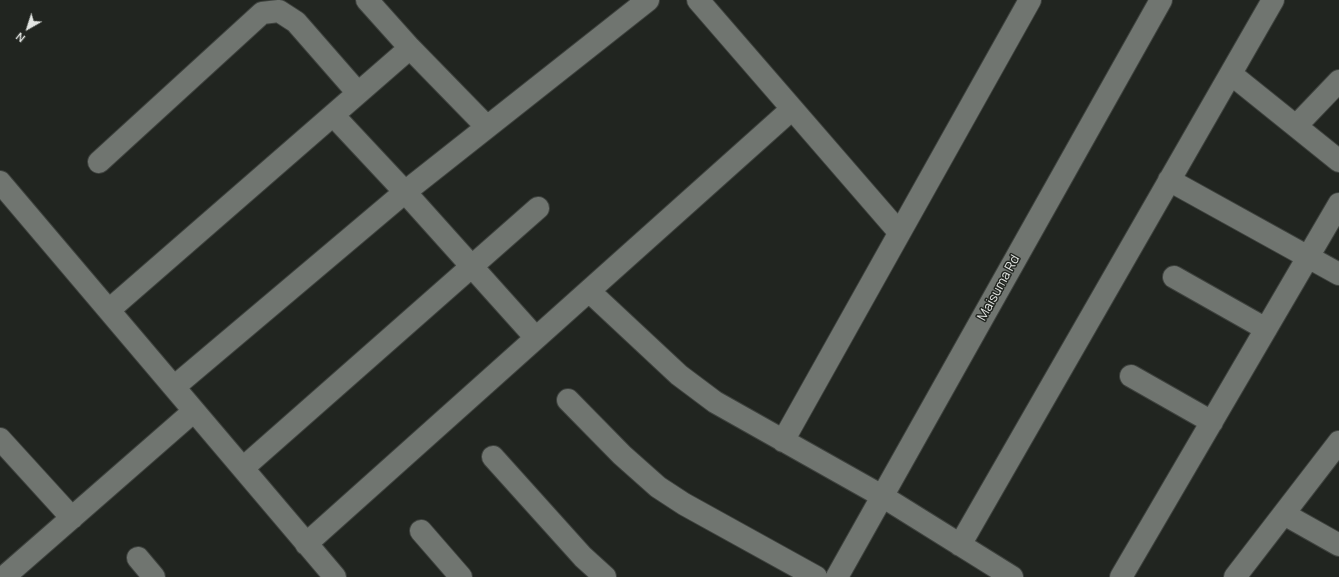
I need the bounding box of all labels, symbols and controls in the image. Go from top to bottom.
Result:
north arrow [8,8,48,48]
text: N [12,29,28,46]
street label: Maisuma Rd [975,253,1023,323]

